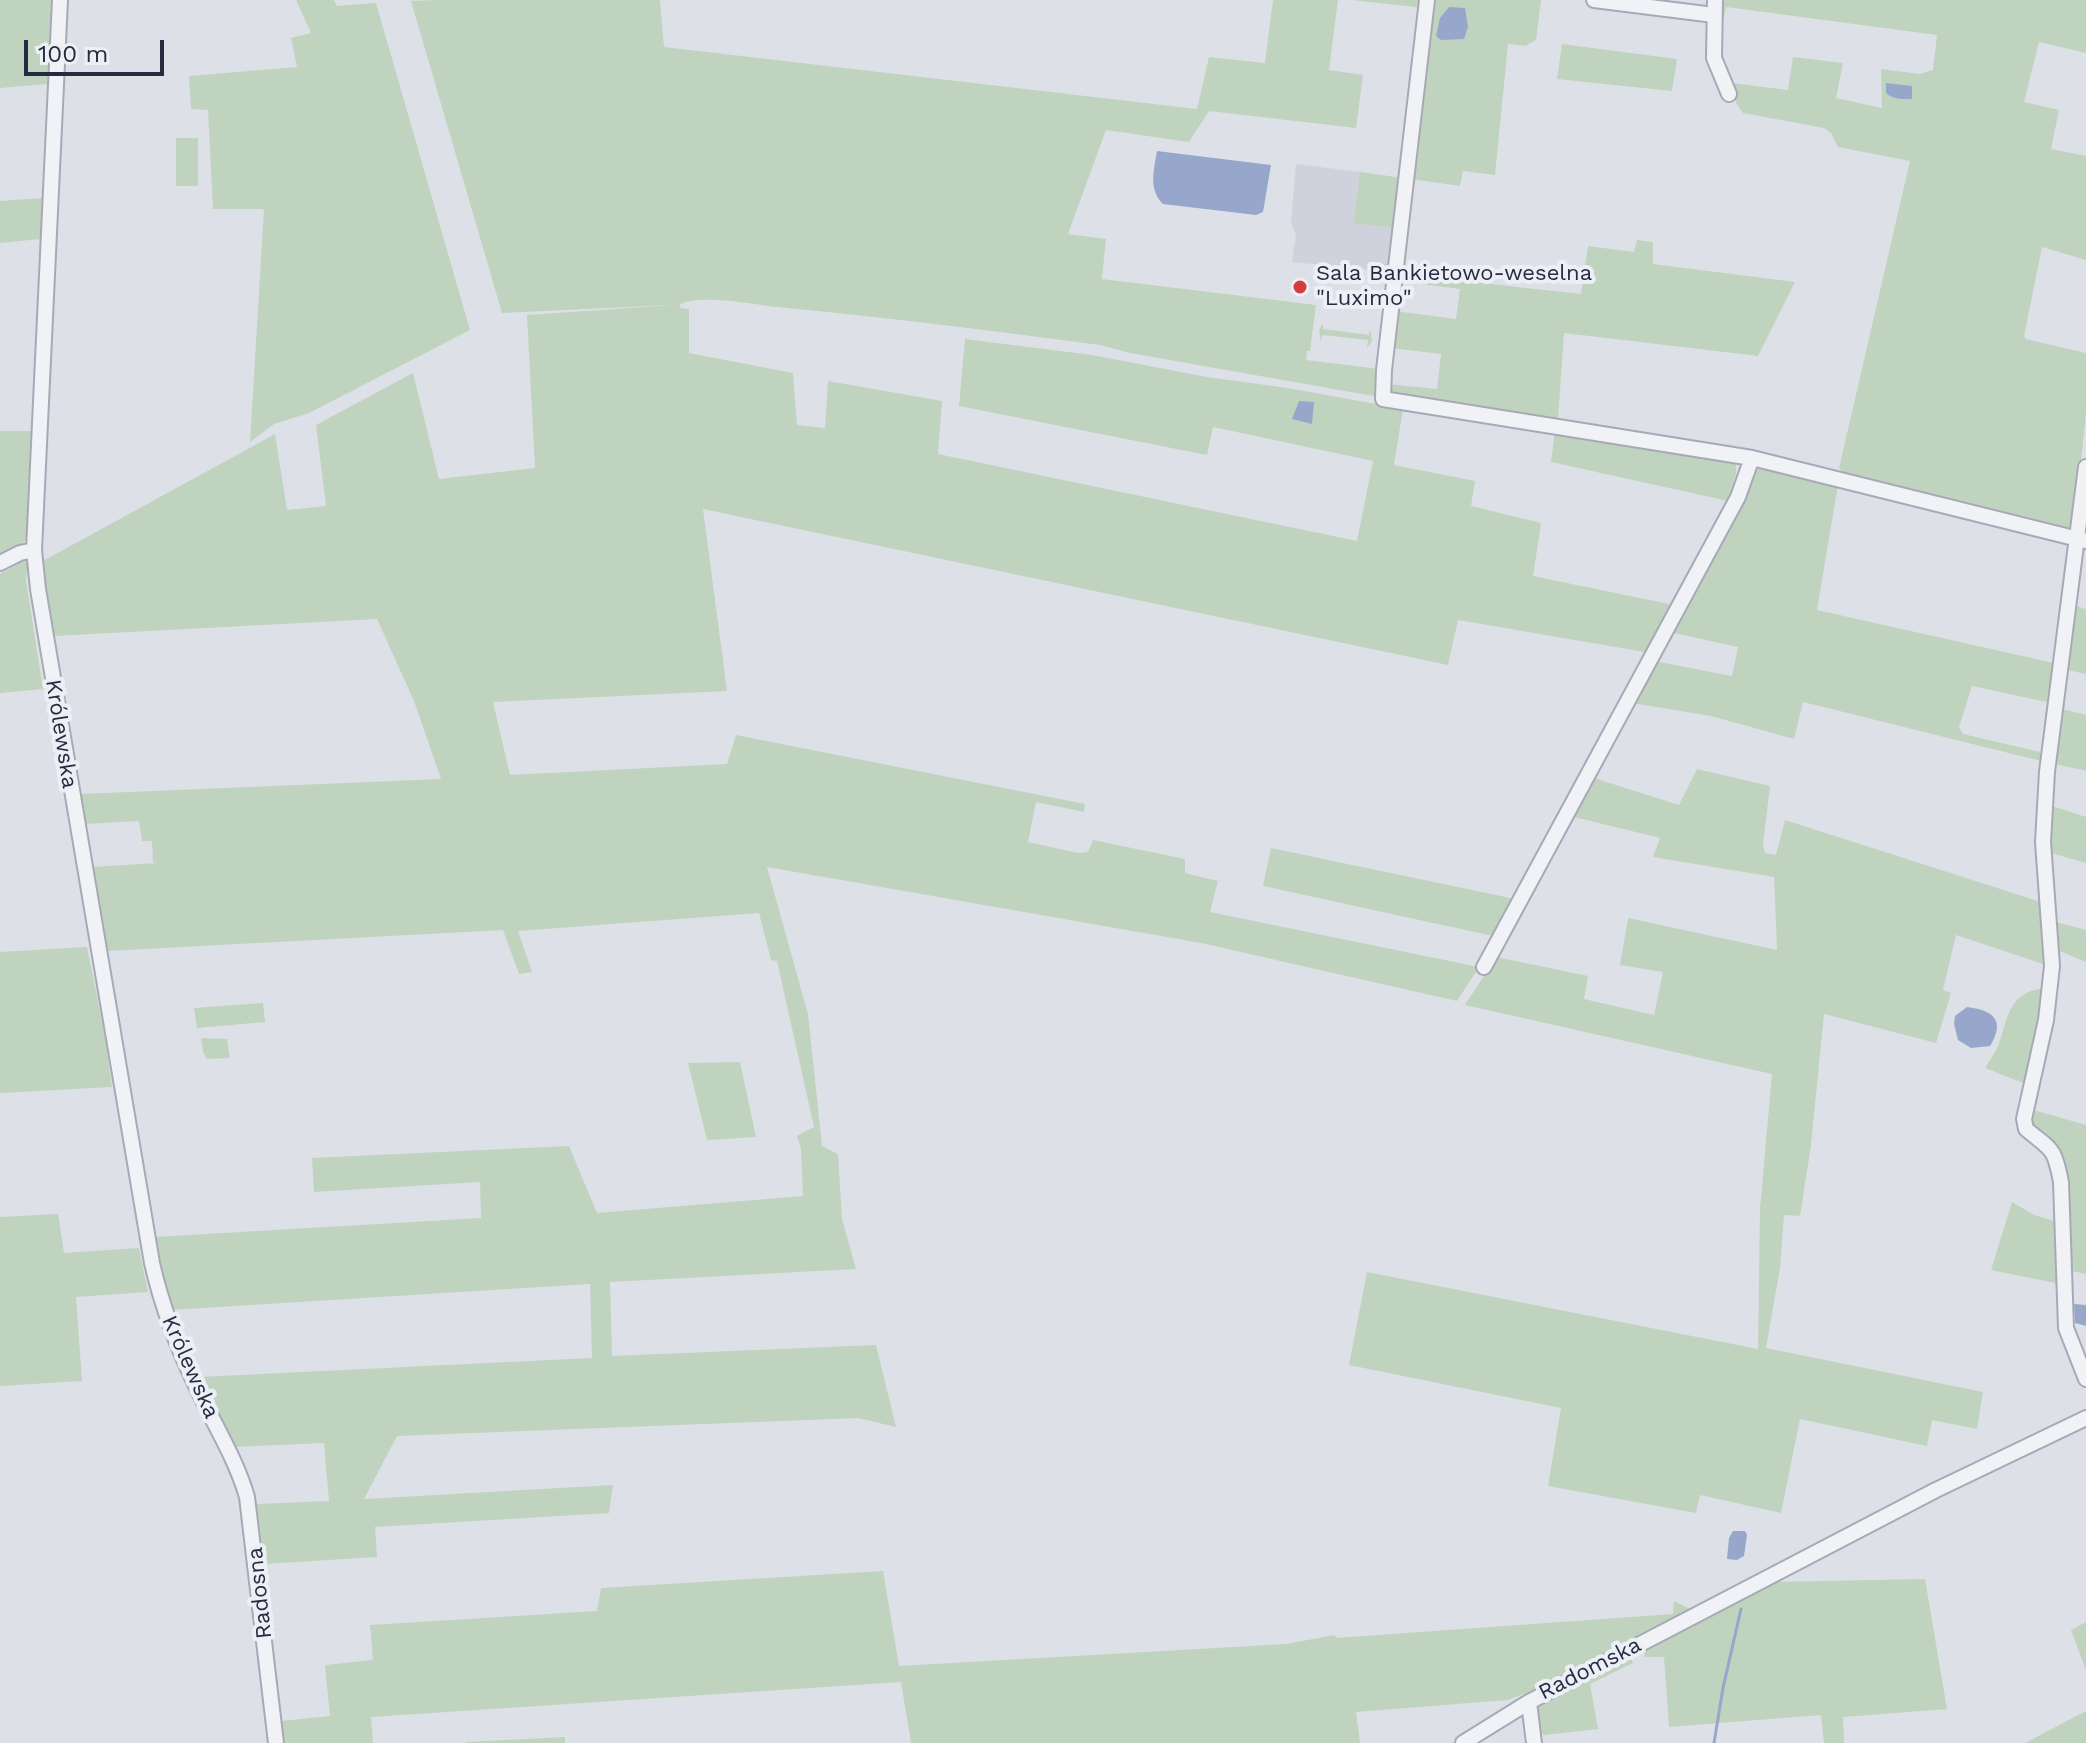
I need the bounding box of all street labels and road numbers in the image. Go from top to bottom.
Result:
street label: Królewska [39,678,83,790]
street label: Królewska [156,1311,224,1423]
street label: Radosna [242,1546,278,1640]
street label: Radomska [1534,1632,1646,1706]

